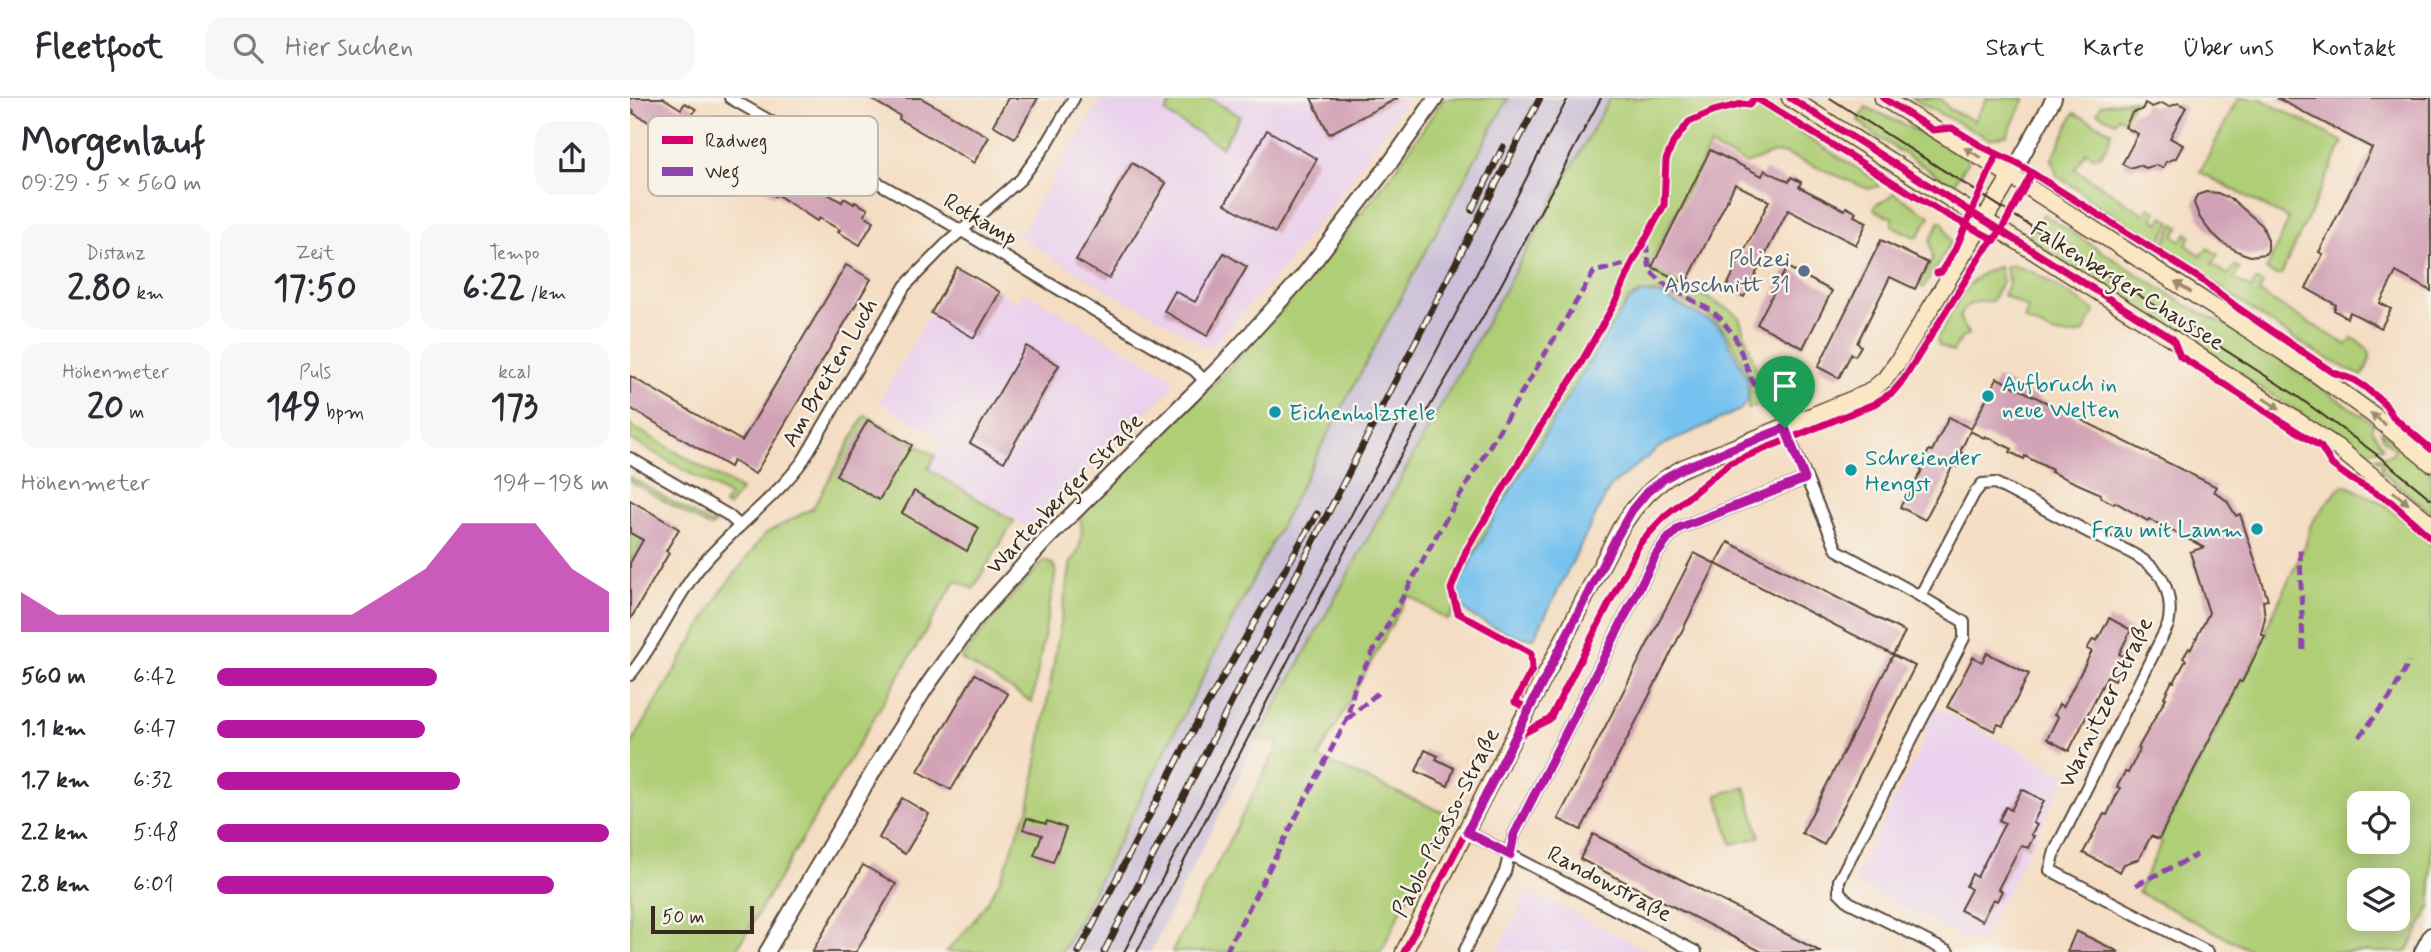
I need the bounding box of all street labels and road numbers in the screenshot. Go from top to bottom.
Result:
street label: Rotkamp [937,187,1023,254]
street label: Falkenberger Chaussee [2023,215,2229,360]
street label: Am Breiten Luch [776,293,886,453]
street label: Wartenberger Straße [980,407,1152,583]
street label: Warnitzer Straße [2052,612,2161,793]
street label: Pablo-Picasso-Straße [1386,723,1508,923]
street label: Randowstraße [1542,839,1676,930]

